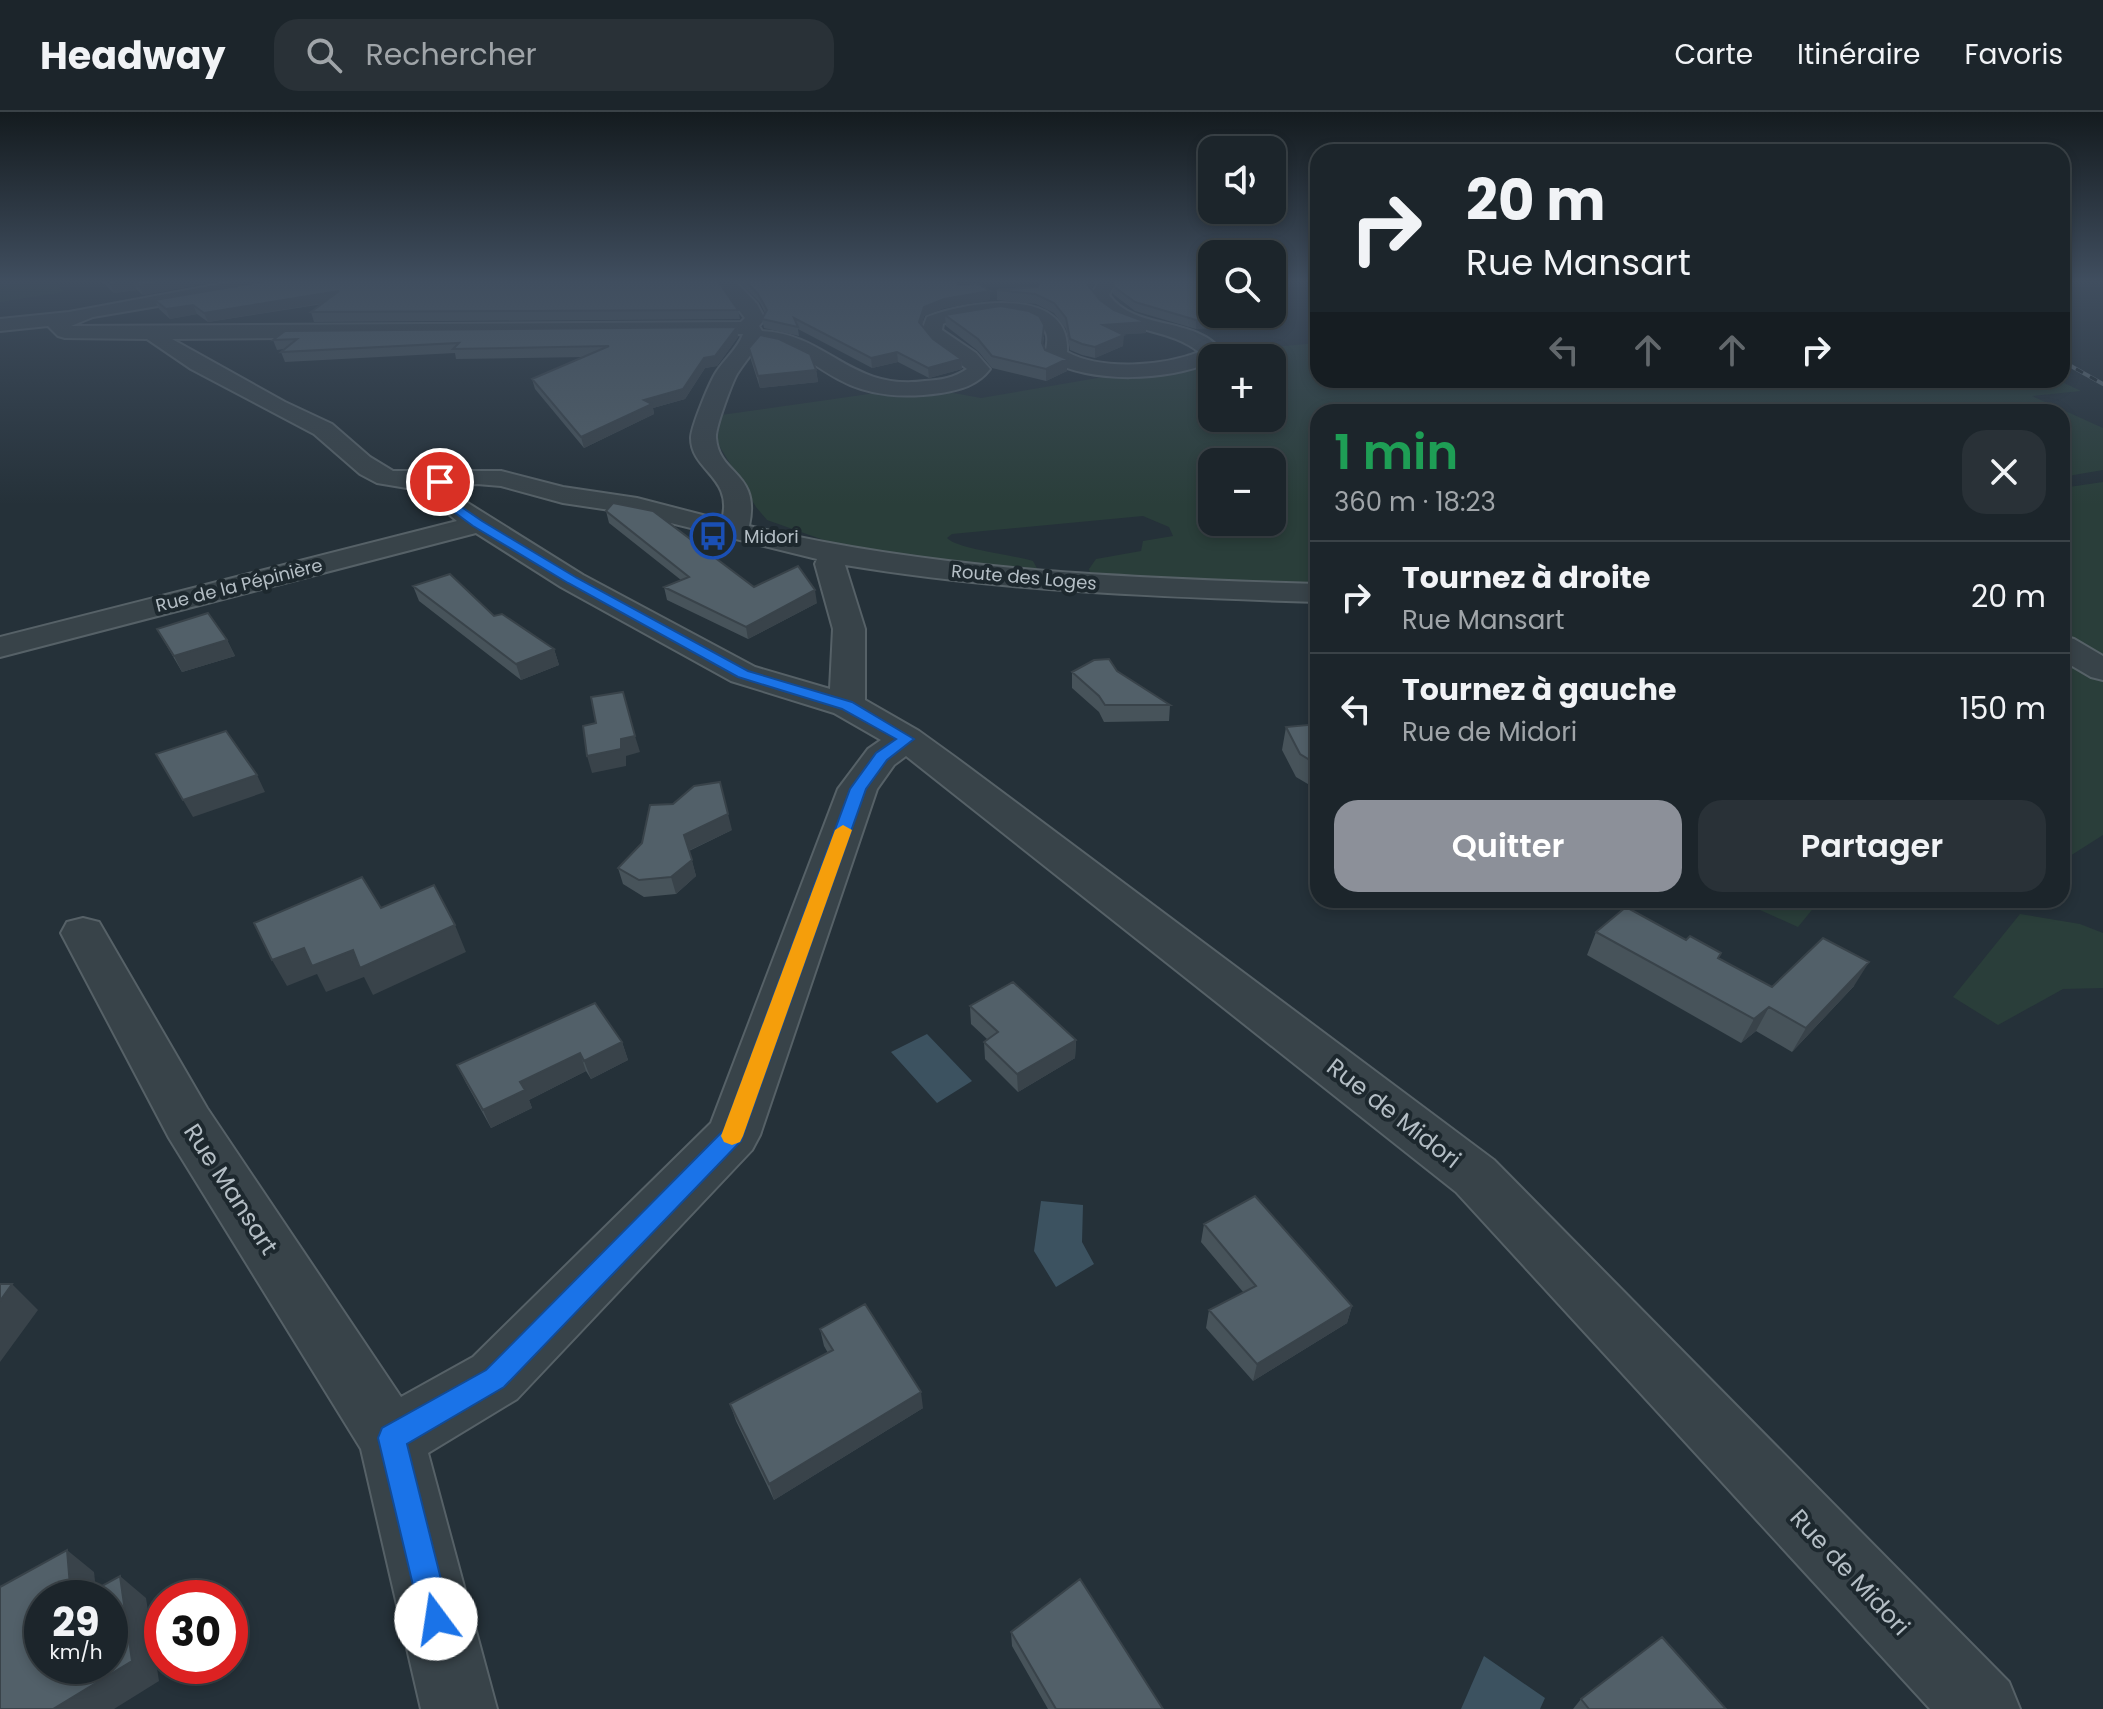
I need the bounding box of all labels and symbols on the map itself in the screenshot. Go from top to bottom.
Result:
pin [406,448,474,516]
bus stop icon: Midori [689,512,737,560]
place label: Midori [744,524,799,549]
street label: Rue de la Pépinière [153,552,325,618]
street label: Route des Loges [950,558,1098,596]
street label: Rue de Midori [1320,1050,1468,1176]
street label: Rue Mansart [176,1117,286,1261]
street label: Rue de Midori [1783,1502,1917,1642]
position arrow [394,1577,478,1661]
speed limit sign: 30 [144,1580,248,1684]

